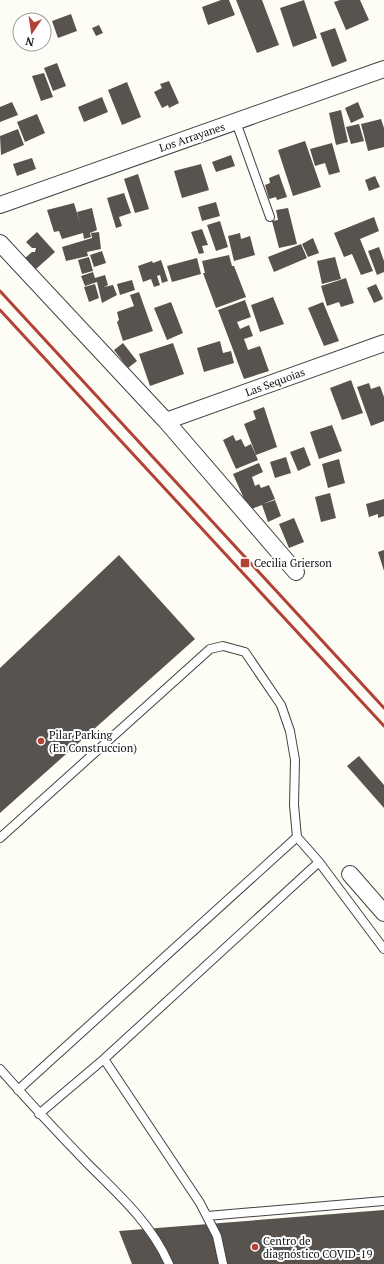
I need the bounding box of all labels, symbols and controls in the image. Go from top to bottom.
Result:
north arrow [12,12,52,52]
text: N [23,34,35,50]
street label: Los Arrayanes [157,119,227,155]
street label: Las Sequoias [243,365,307,399]
place label: Cecilia Grierson [254,556,332,570]
marker: Cecilia Grierson [239,557,251,569]
place label: Pilar Parking (En Construccion) [49,728,137,755]
marker: Pilar Parking (En Construccion) [36,736,46,746]
place label: Centro de diagnóstico COVID-19 [263,1234,372,1261]
marker: Centro de diagnóstico COVID-19 [250,1242,260,1252]

